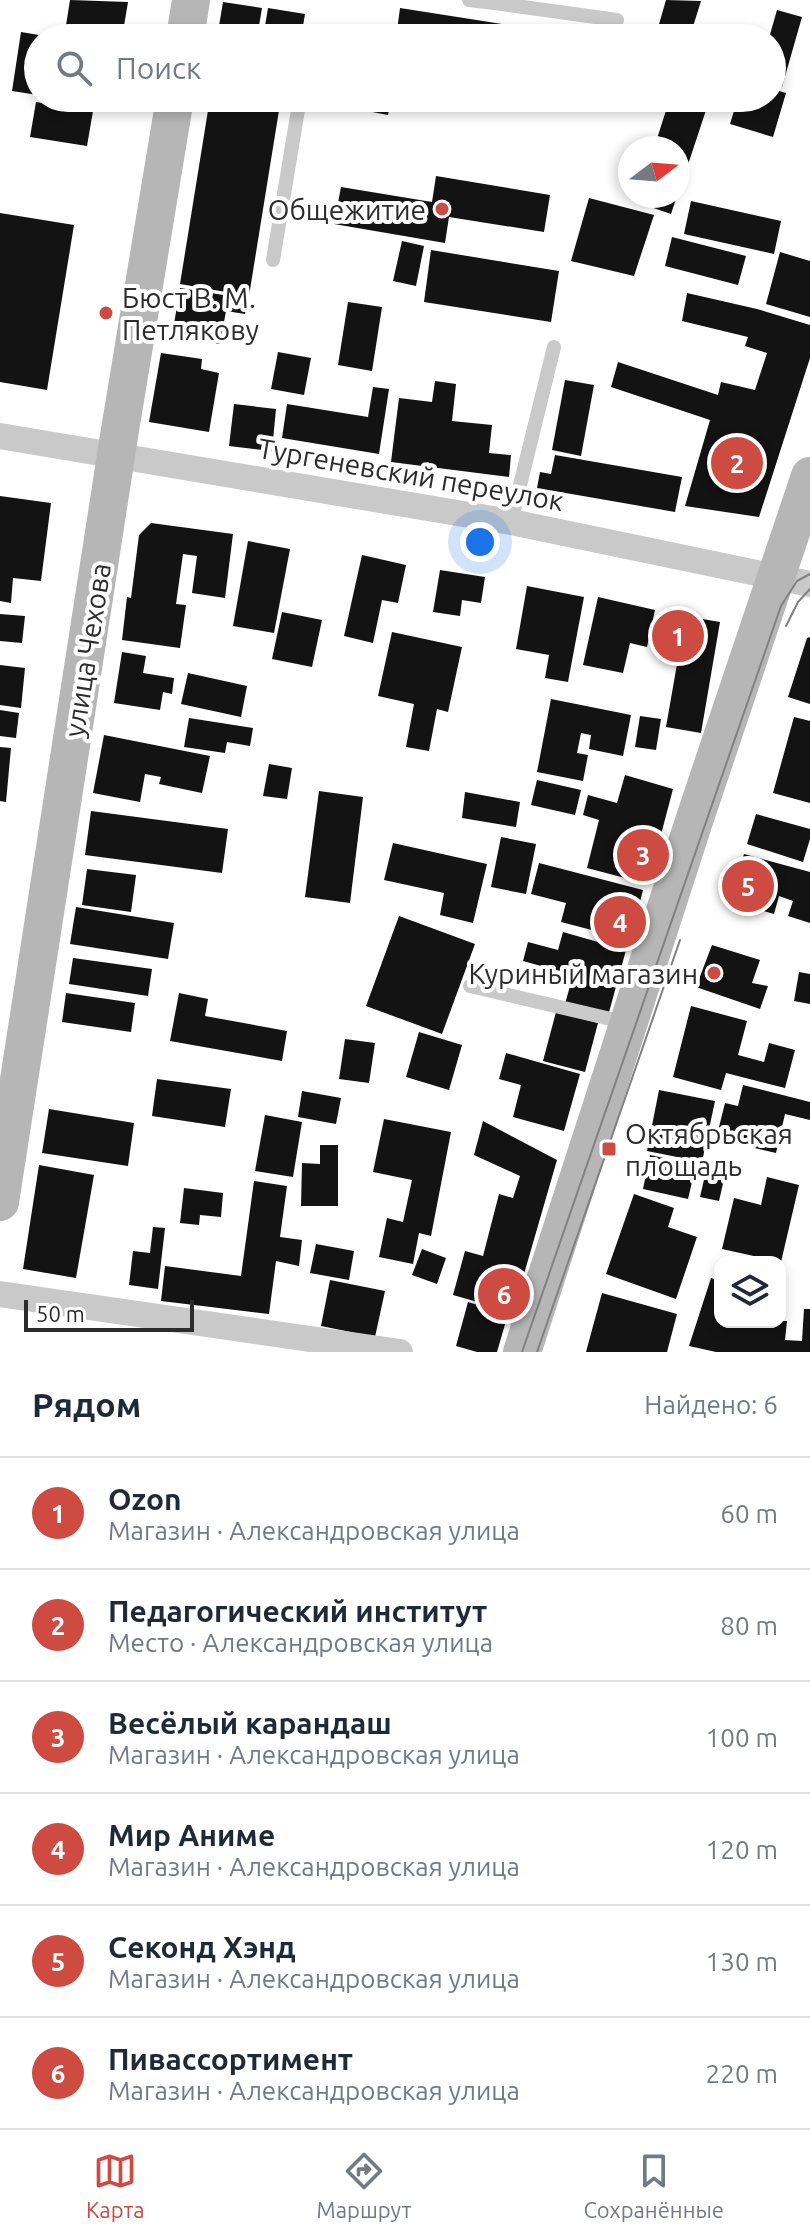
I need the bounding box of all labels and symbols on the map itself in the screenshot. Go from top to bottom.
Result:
north arrow [618,136,690,208]
place label: Общежитие [268,194,426,225]
marker: Общежитие [433,200,451,218]
place label: Бюст В. М. Петлякову [122,282,259,345]
marker: Бюст В. М. Петлякову [97,304,115,322]
street label: Тургеневский переулок [256,432,566,516]
pin: 2 [711,433,763,493]
your location [460,522,500,562]
street label: улица Чехова [58,561,116,739]
pin: 1 [652,606,704,666]
pin: 3 [617,825,669,885]
pin: 5 [722,856,774,916]
pin: 4 [594,892,646,952]
place label: Куриный магазин [469,958,698,989]
marker: Куриный магазин [705,964,723,982]
place label: Октябрьская площадь [625,1118,793,1181]
marker: Октябрьская площадь [600,1140,618,1158]
pin: 6 [478,1264,530,1324]
scale bar [24,1296,194,1332]

